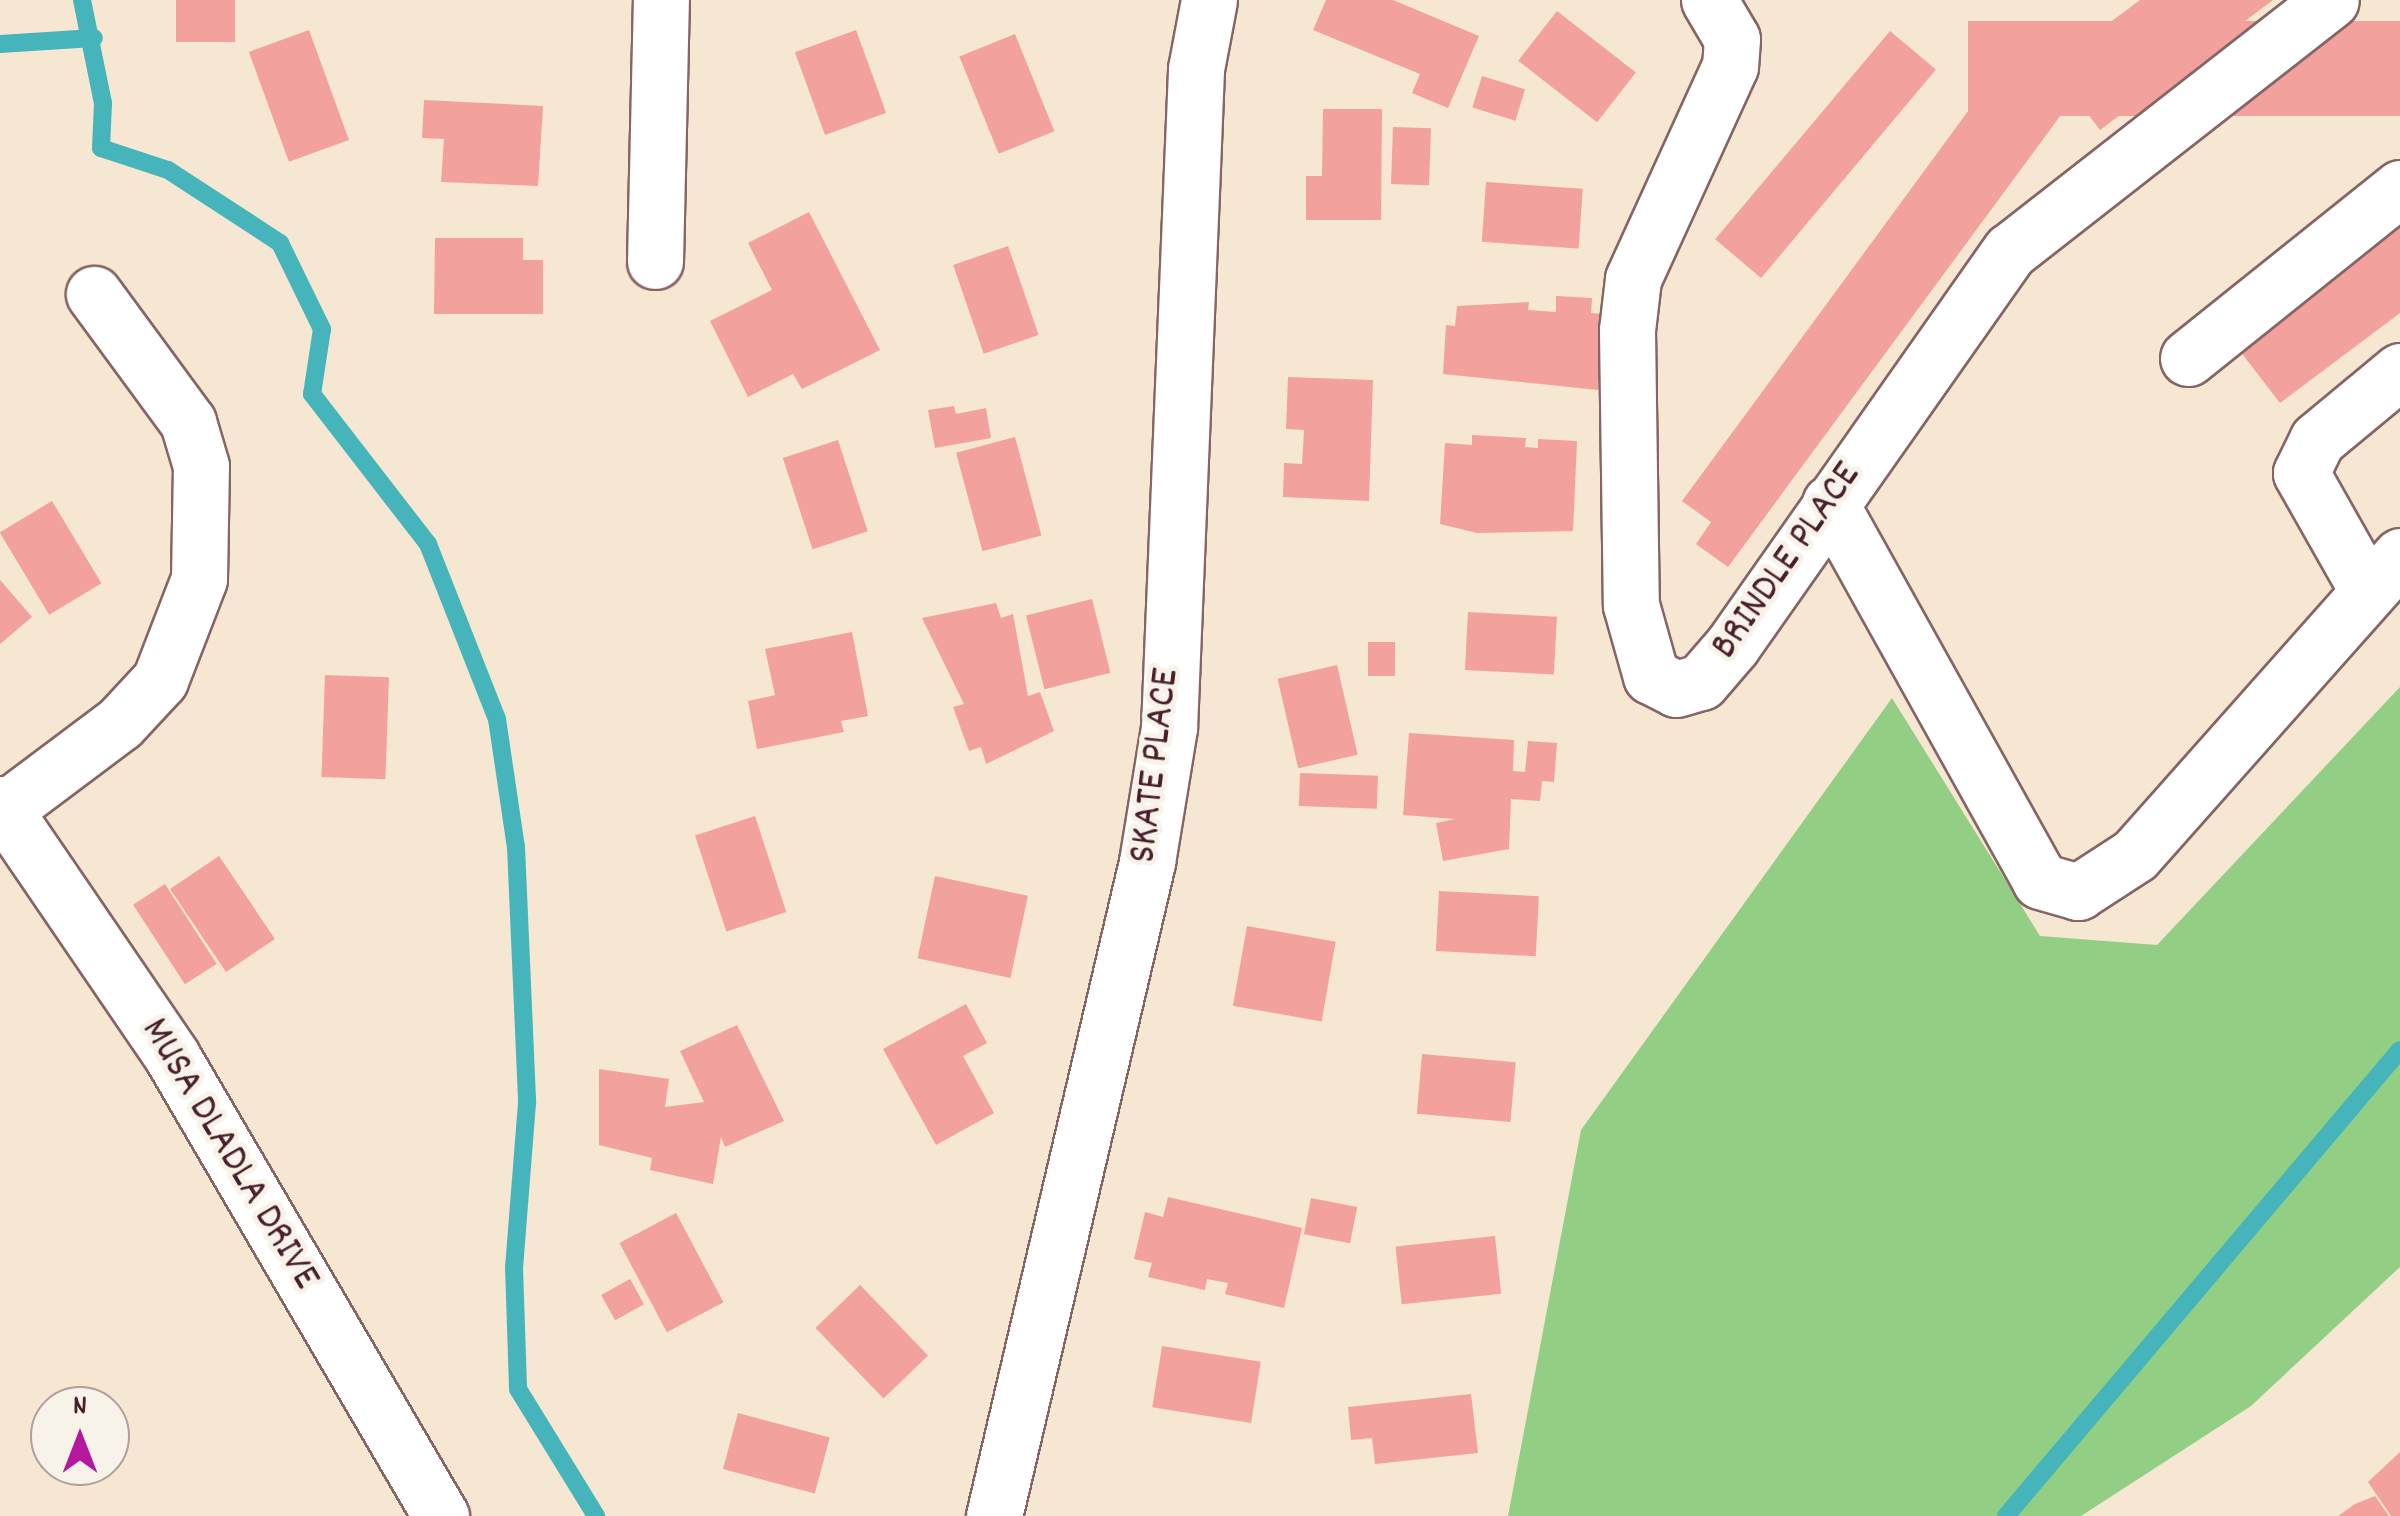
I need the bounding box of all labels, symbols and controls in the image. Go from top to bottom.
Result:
street label: BRINDLE PLACE [1703,454,1873,670]
street label: SKATE PLACE [1121,666,1193,866]
street label: MUSA DLADLA DRIVE [128,1011,328,1299]
north arrow [30,1386,130,1486]
text: N [73,1388,87,1428]

